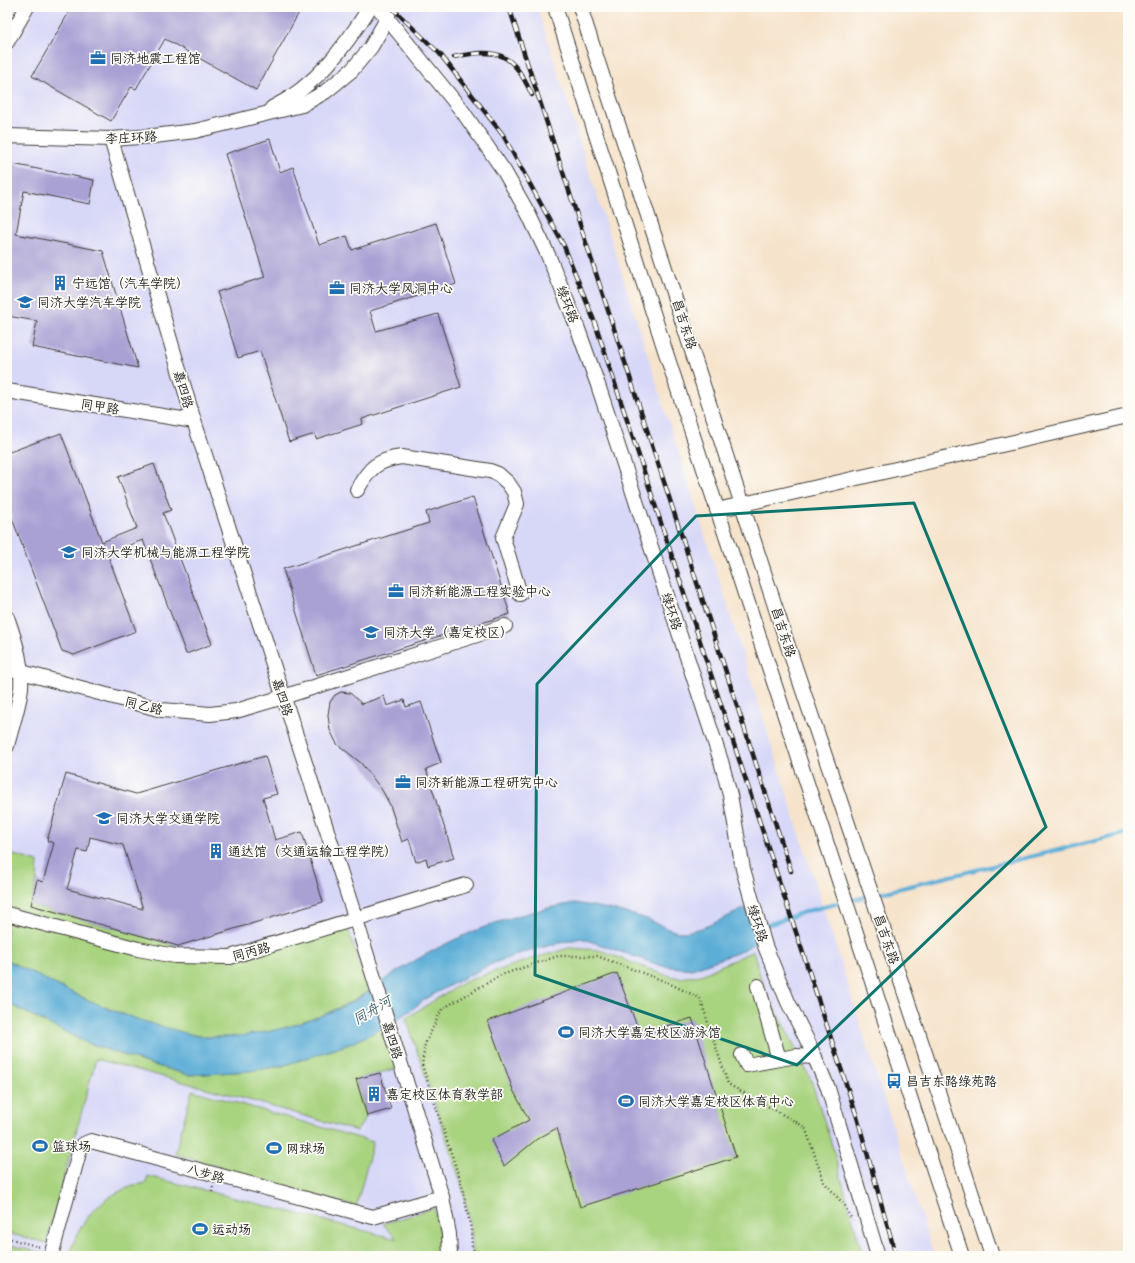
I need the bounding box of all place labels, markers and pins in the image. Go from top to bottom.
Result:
office icon: 同济地震工程馆 [89,49,107,67]
place label: 同济地震工程馆 [110,51,201,66]
building icon: 宁远馆（汽车学院） [51,274,69,292]
place label: 宁远馆（汽车学院） [72,276,189,291]
office icon: 同济大学风洞中心 [328,279,346,297]
place label: 同济大学风洞中心 [349,281,453,296]
school or university icon: 同济大学汽车学院 [16,293,34,311]
place label: 同济大学汽车学院 [37,295,141,310]
school or university icon: 同济大学机械与能源工程学院 [60,543,78,561]
place label: 同济大学机械与能源工程学院 [81,545,250,560]
office icon: 同济新能源工程实验中心 [387,582,405,600]
place label: 同济新能源工程实验中心 [408,584,551,599]
school or university icon: 同济大学（嘉定校区） [362,623,380,641]
place label: 同济大学（嘉定校区） [383,625,513,640]
office icon: 同济新能源工程研究中心 [394,773,412,791]
place label: 同济新能源工程研究中心 [415,775,558,790]
school or university icon: 同济大学交通学院 [95,809,113,827]
place label: 同济大学交通学院 [116,811,220,826]
building icon: 通达馆（交通运输工程学院） [207,842,225,860]
place label: 通达馆（交通运输工程学院） [228,844,397,859]
sports icon: 同济大学嘉定校区游泳馆 [557,1023,575,1041]
place label: 同济大学嘉定校区游泳馆 [578,1025,721,1040]
bus stop icon: 昌吉东路绿苑路 [885,1072,903,1090]
place label: 昌吉东路绿苑路 [906,1074,997,1089]
building icon: 嘉定校区体育教学部 [365,1085,383,1103]
place label: 嘉定校区体育教学部 [386,1087,503,1102]
sports icon: 同济大学嘉定校区体育中心 [617,1092,635,1110]
place label: 同济大学嘉定校区体育中心 [638,1094,794,1109]
sports icon: 篮球场 [31,1137,49,1155]
place label: 篮球场 [52,1139,91,1154]
sports icon: 网球场 [265,1139,283,1157]
place label: 网球场 [286,1141,325,1156]
sports icon: 运动场 [191,1220,209,1238]
place label: 运动场 [212,1222,251,1237]

